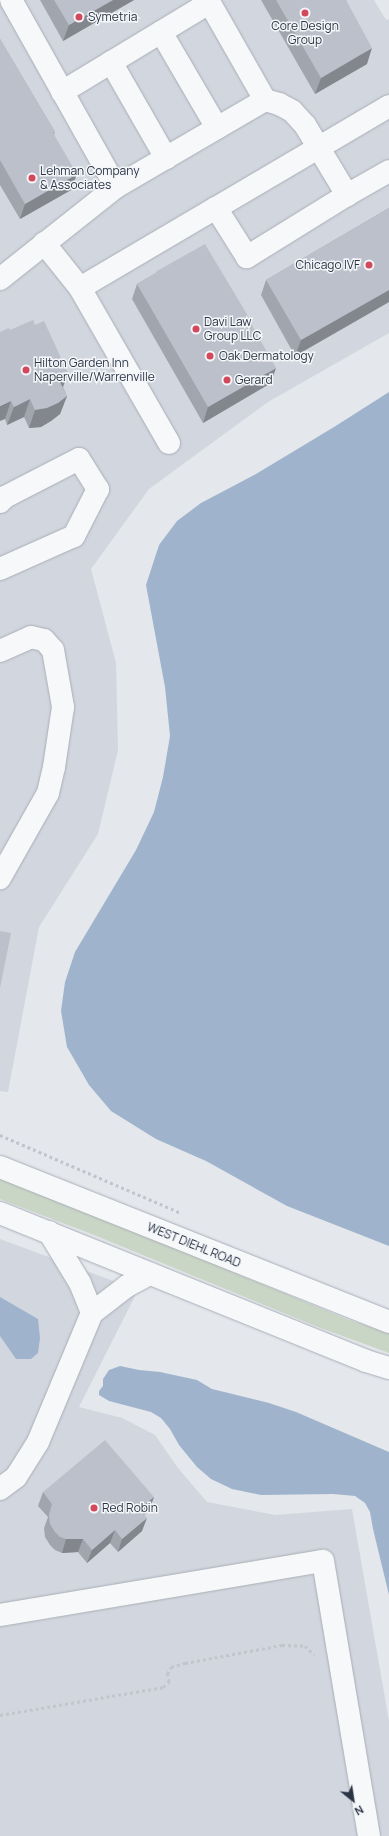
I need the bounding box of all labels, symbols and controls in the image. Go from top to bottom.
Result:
marker: Core Design Group [300,8,310,18]
place label: Symetria [88,10,137,24]
marker: Symetria [73,11,85,23]
place label: Core Design Group [271,19,339,47]
place label: Lehman Company & Associates [40,164,139,192]
marker: Lehman Company & Associates [27,173,37,183]
place label: Chicago IVF [296,258,360,272]
marker: Chicago IVF [363,259,375,271]
place label: Davi Law Group LLC [204,315,261,343]
marker: Davi Law Group LLC [191,324,201,334]
place label: Oak Dermatology [219,349,314,363]
marker: Oak Dermatology [204,350,216,362]
place label: Hilton Garden Inn Naperville/Warrenville [34,356,155,384]
marker: Hilton Garden Inn Naperville/Warrenville [21,365,31,375]
place label: Gerard [235,373,273,387]
marker: Gerard [222,375,232,385]
street label: WEST DIEHL ROAD [145,1219,243,1271]
place label: Red Robin [102,1501,158,1515]
marker: Red Robin [89,1503,99,1513]
north arrow [333,1780,373,1820]
text: N [352,1802,366,1819]

